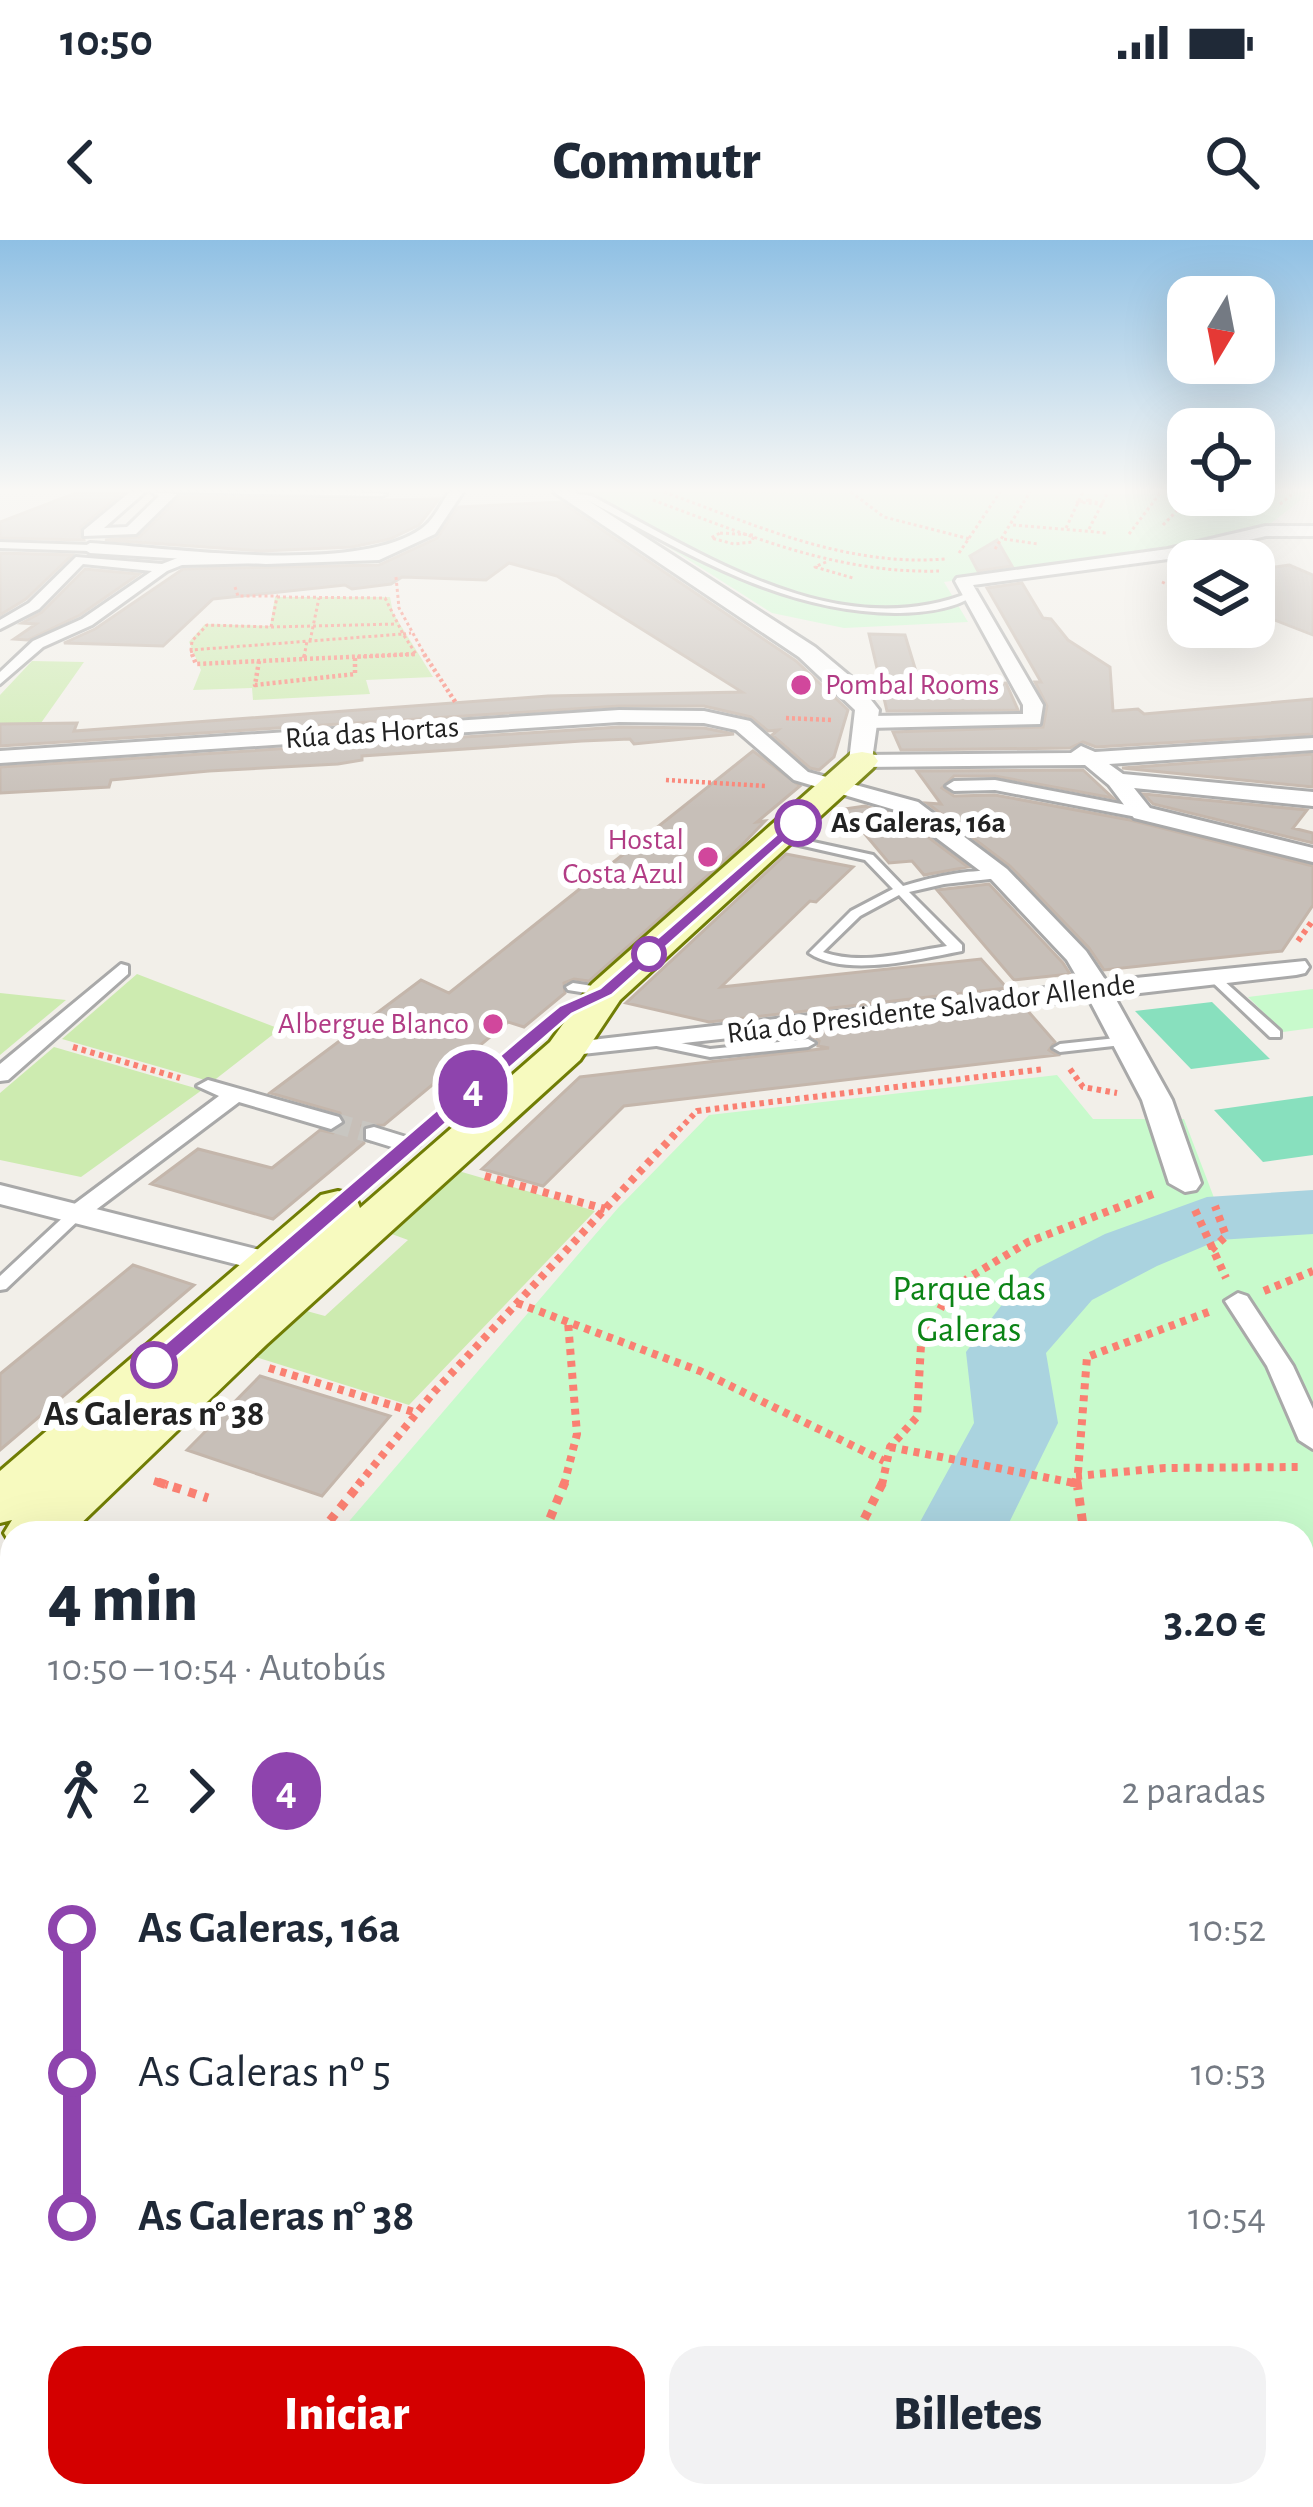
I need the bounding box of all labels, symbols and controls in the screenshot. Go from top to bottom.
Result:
text: 10:50 [60,19,153,64]
icon: back [48,129,114,195]
icon: search [1199,129,1265,195]
text: Commutr [553,135,760,189]
north arrow [1167,276,1275,384]
map controls [1167,276,1275,648]
button: locate [1167,408,1275,516]
button: layers [1167,540,1275,648]
place label: Pombal Rooms [825,670,999,700]
marker: Pombal Rooms [788,672,814,698]
street label: Rúa das Hortas [284,712,460,754]
marker: As Galeras, 16a [776,801,820,845]
place label: As Galeras, 16a [831,808,1006,838]
place label: Hostal Costa Azul [562,825,684,889]
marker: Hostal Costa Azul [695,844,721,870]
unlabelled marker [633,938,665,970]
street label: Rúa do Presidente Salvador Allende [725,969,1137,1049]
place label: Albergue Blanco [278,1009,469,1039]
marker: Albergue Blanco [480,1011,506,1037]
line badge: 4 [434,1050,512,1128]
text: 4 [462,1068,484,1110]
park label: Parque das Galeras [892,1271,1046,1348]
marker: As Galeras n° 38 [132,1343,176,1387]
place label: As Galeras n° 38 [43,1396,265,1432]
text: 4 min [48,1567,198,1633]
text: 3.20 € [1164,1600,1266,1645]
text: 10:50 – 10:54 · Autobús [48,1649,386,1688]
icon: walk [48,1758,114,1824]
icon: forward [168,1758,234,1824]
text: 4 [276,1770,297,1812]
text: 2 [132,1772,150,1811]
text: 2 paradas [1122,1772,1266,1811]
text: As Galeras, 16a [138,1906,401,1951]
text: 10:52 [1189,1910,1266,1949]
text: As Galeras nº 5 [138,2050,391,2095]
text: 10:53 [1191,2054,1266,2093]
text: As Galeras n° 38 [138,2194,414,2239]
text: 10:54 [1188,2198,1266,2237]
button: Iniciar [48,2346,645,2484]
button: Billetes [669,2346,1266,2484]

